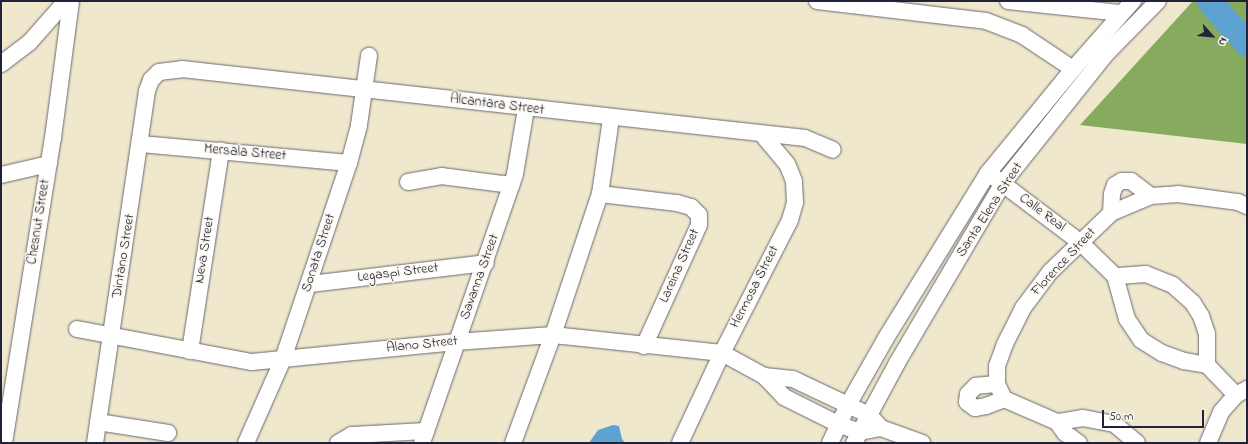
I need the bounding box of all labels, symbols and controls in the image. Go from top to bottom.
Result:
north arrow [1192,16,1232,56]
text: N [1214,35,1232,48]
street label: Alcantara Street [449,91,545,119]
street label: Mersala Street [203,141,287,165]
street label: Santa Elena Street [953,159,1027,261]
street label: Chesnut Street [24,178,54,266]
street label: Calle Real [1016,190,1068,236]
street label: Sonata Street [298,212,340,294]
street label: Dintano Street [109,213,139,299]
street label: Neva Street [191,215,219,285]
street label: Florence Street [1028,224,1100,300]
street label: Lareina Street [656,226,704,306]
street label: Savanna Street [457,232,503,322]
street label: Hermosa Street [727,243,783,331]
street label: Legaspi Street [357,260,439,286]
street label: Alano Street [386,333,458,357]
scale bar [1104,402,1206,428]
text: 50 m [1109,408,1133,426]

